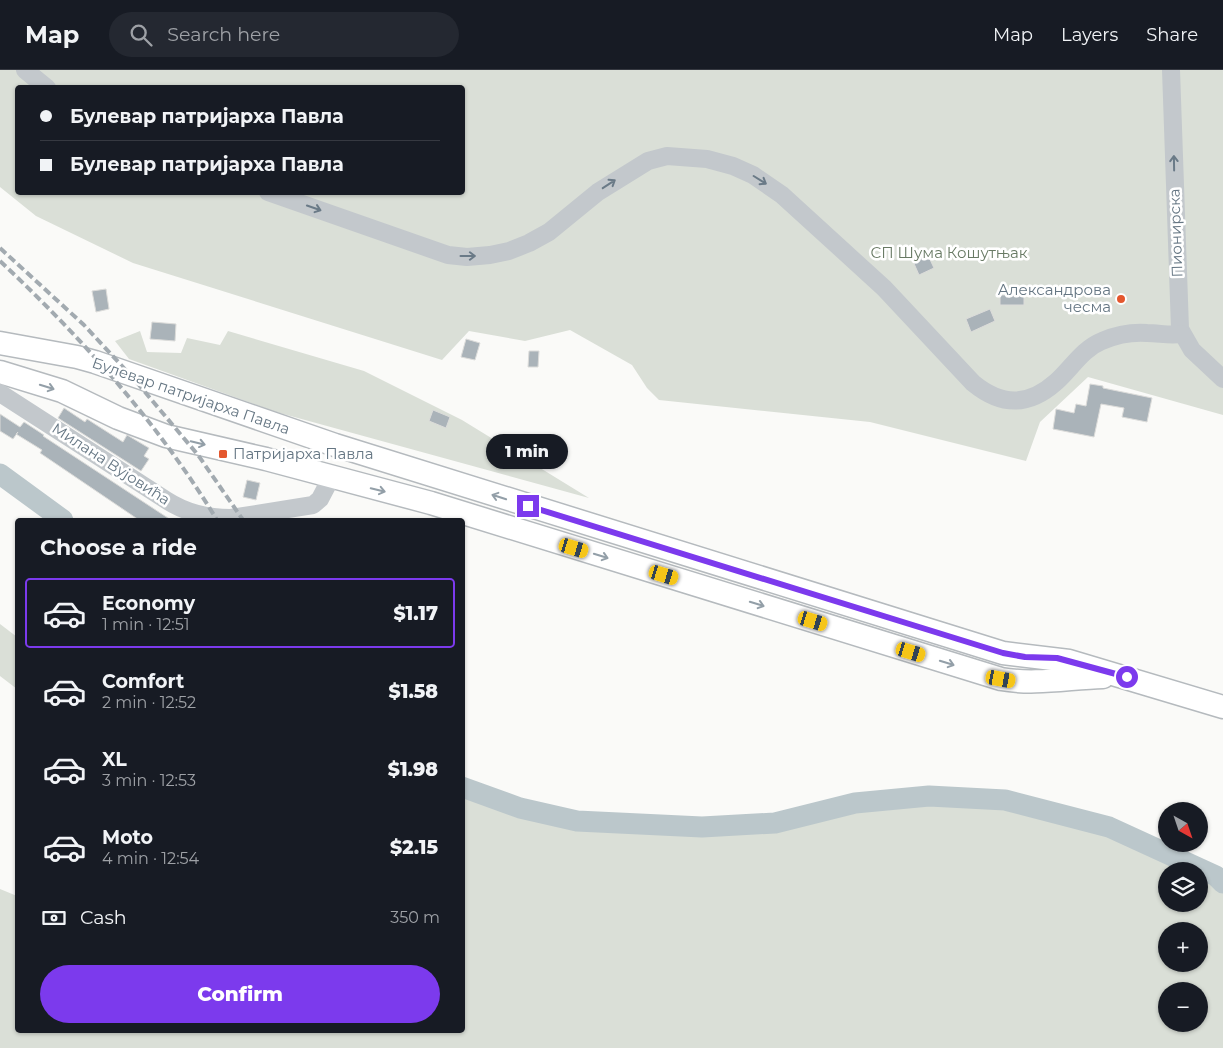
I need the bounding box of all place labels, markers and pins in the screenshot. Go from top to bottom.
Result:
place label: Александрова чесма [998,280,1111,316]
marker: Александрова чесма [1115,293,1127,305]
place label: Патријарха Павла [233,444,374,463]
marker: Патријарха Павла [217,448,229,460]

